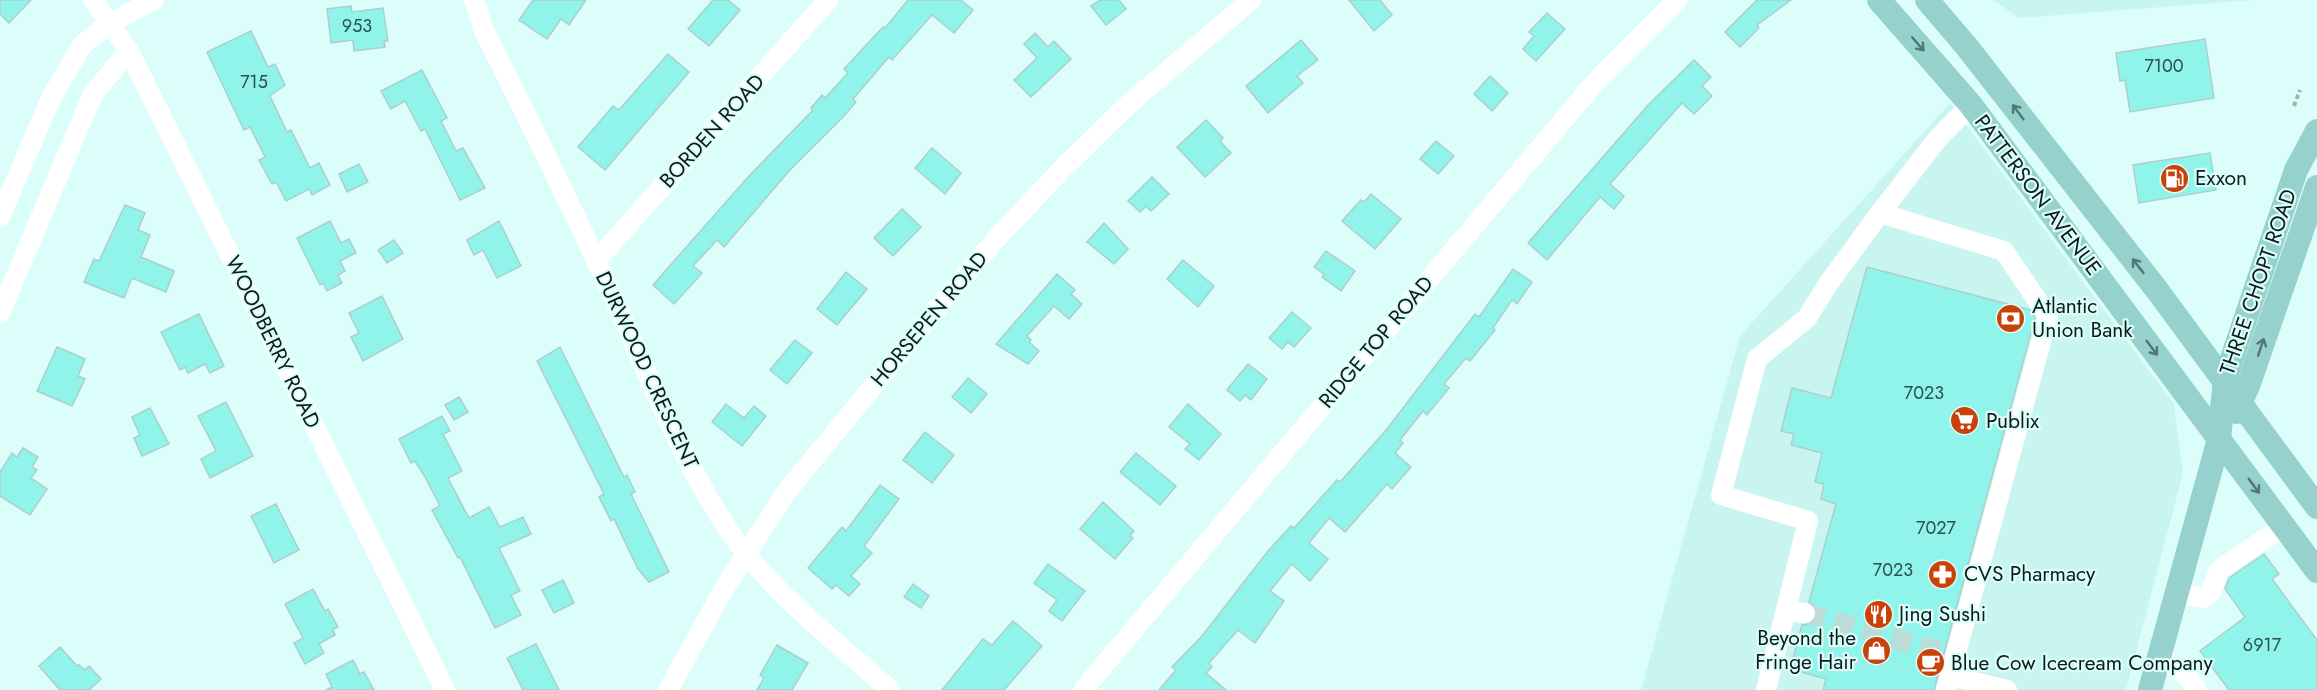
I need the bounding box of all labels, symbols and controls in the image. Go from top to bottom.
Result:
house number: 953 [342,13,372,39]
one-way arrow [1911,36,1925,51]
house number: 7100 [2144,53,2184,79]
street label: BORDEN ROAD [653,67,771,195]
house number: 715 [240,69,268,95]
one-way arrow [2012,104,2025,120]
street label: PATTERSON AVENUE [1967,108,2109,282]
fuel station icon: Exxon [2158,162,2190,194]
place label: Exxon [2195,163,2247,193]
street label: THREE CHOPT ROAD [2212,185,2304,379]
street label: HORSEPEN ROAD [864,245,994,393]
street label: WOODBERRY ROAD [218,251,328,433]
one-way arrow [2131,258,2144,274]
street label: DURWOOD CRESCENT [588,266,706,474]
street label: RIDGE TOP ROAD [1312,269,1440,415]
place label: Atlantic Union Bank [2032,291,2133,345]
bank icon: Atlantic Union Bank [1995,302,2027,334]
one-way arrow [2257,338,2268,357]
one-way arrow [2145,340,2158,356]
house number: 7023 [1904,380,1944,406]
supermarket icon: Publix [1949,405,1981,437]
place label: Publix [1986,406,2039,436]
one-way arrow [2248,477,2260,493]
house number: 7027 [1916,515,1957,541]
house number: 7023 [1873,557,1913,583]
pharmacy icon: CVS Pharmacy [1927,558,1959,590]
place label: CVS Pharmacy [1964,559,2096,589]
restaurant icon: Jing Sushi [1862,598,1894,630]
place label: Jing Sushi [1896,599,1986,629]
place label: Beyond the Fringe Hair [1755,623,1857,677]
house number: 6917 [2243,632,2282,658]
shop icon: Beyond the Fringe Hair [1861,634,1893,666]
cafe icon: Blue Cow Icecream Company [1914,647,1946,679]
place label: Blue Cow Icecream Company [1951,648,2214,678]

